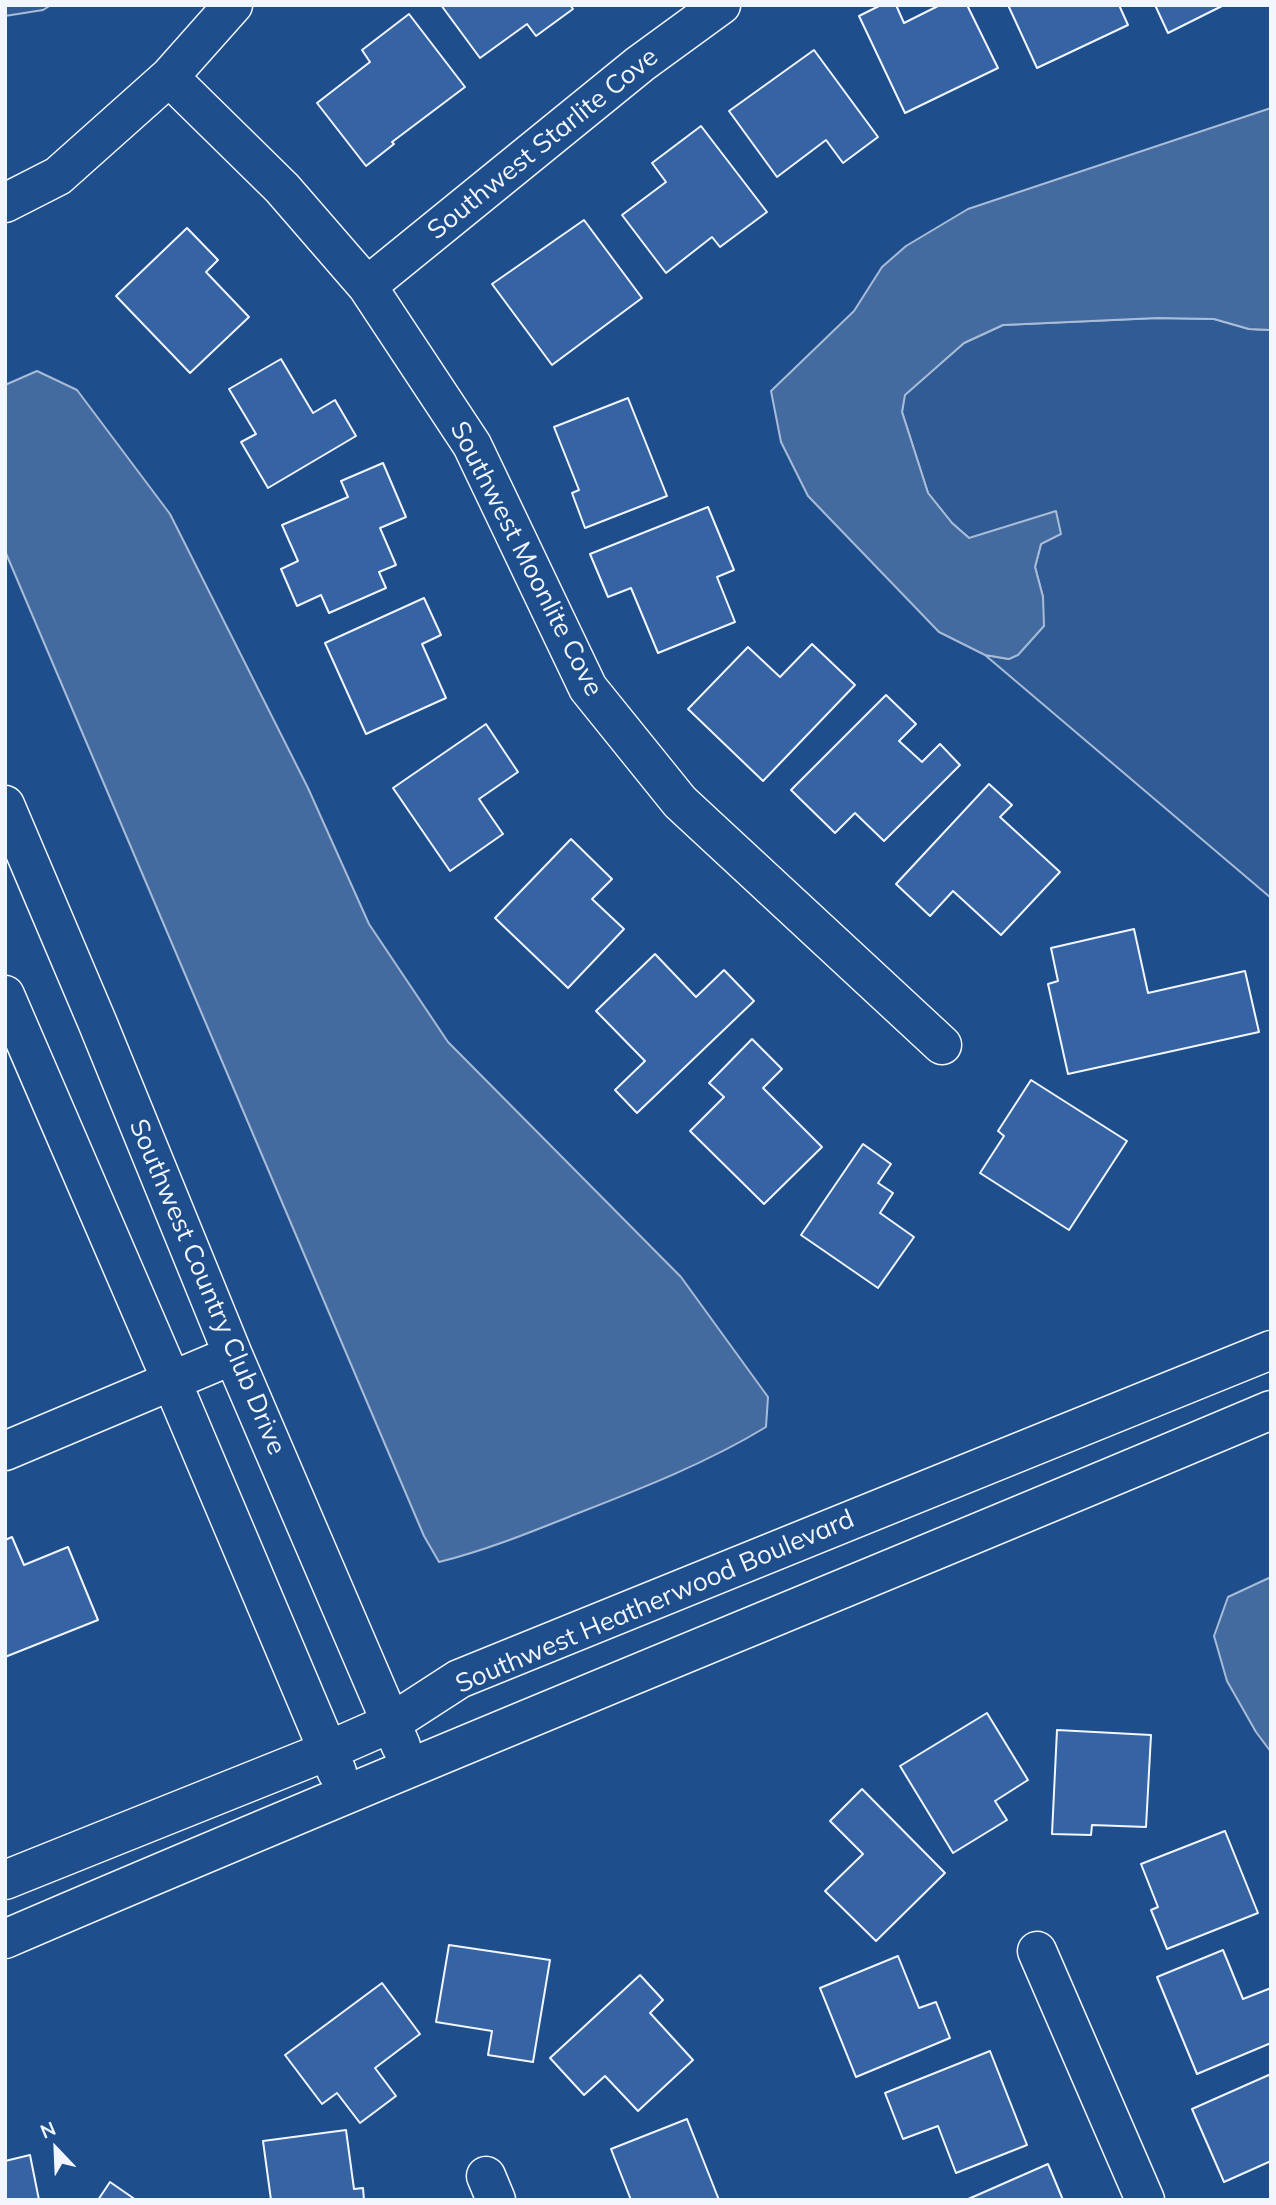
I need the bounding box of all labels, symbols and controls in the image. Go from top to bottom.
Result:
street label: Southwest Starlite Cove [422,41,664,247]
street label: Southwest Moonlite Cove [443,416,609,702]
street label: Southwest Country Club Drive [122,1115,292,1459]
street label: Southwest Heatherwood Boulevard [451,1504,859,1700]
north arrow [21,2114,91,2184]
text: N [36,2116,59,2144]

